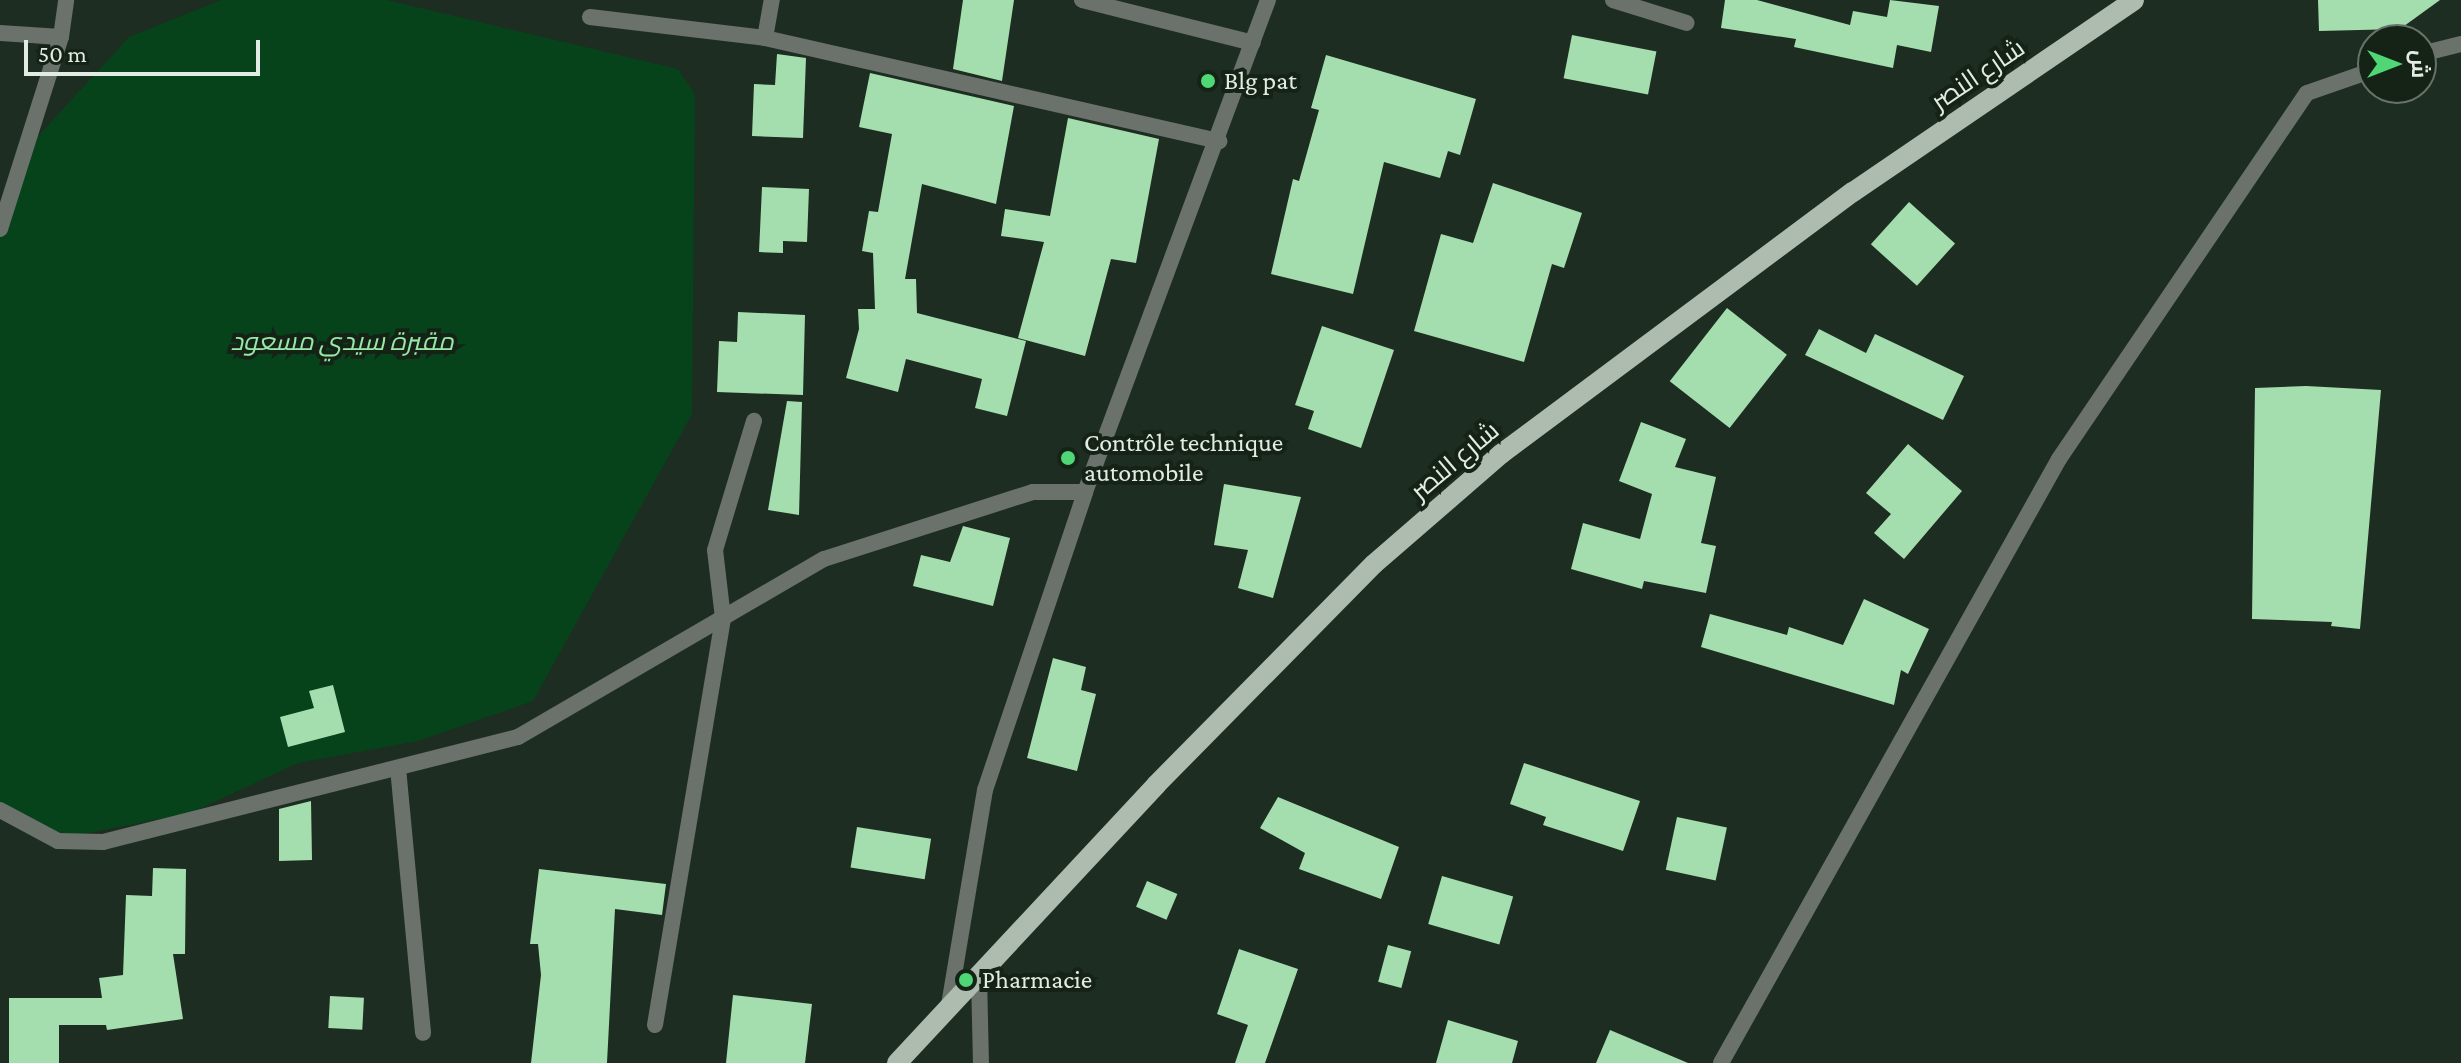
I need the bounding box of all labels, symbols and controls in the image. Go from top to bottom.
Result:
scale bar [28,24,264,74]
north arrow [2357,24,2437,104]
street label: شارع النصر [1925,32,2031,118]
text: 50 m [38,40,87,67]
text: ش [2407,50,2432,78]
place label: Blg pat [1224,65,1297,97]
marker: Blg pat [1199,72,1217,90]
park label: مقبرة سيدي مسعود [230,326,454,358]
street label: شارع النصر [1404,415,1506,507]
place label: Contrôle technique automobile [1084,427,1283,488]
marker: Contrôle technique automobile [1059,449,1077,467]
place label: Pharmacie [982,964,1092,996]
marker: Pharmacie [957,971,975,989]

